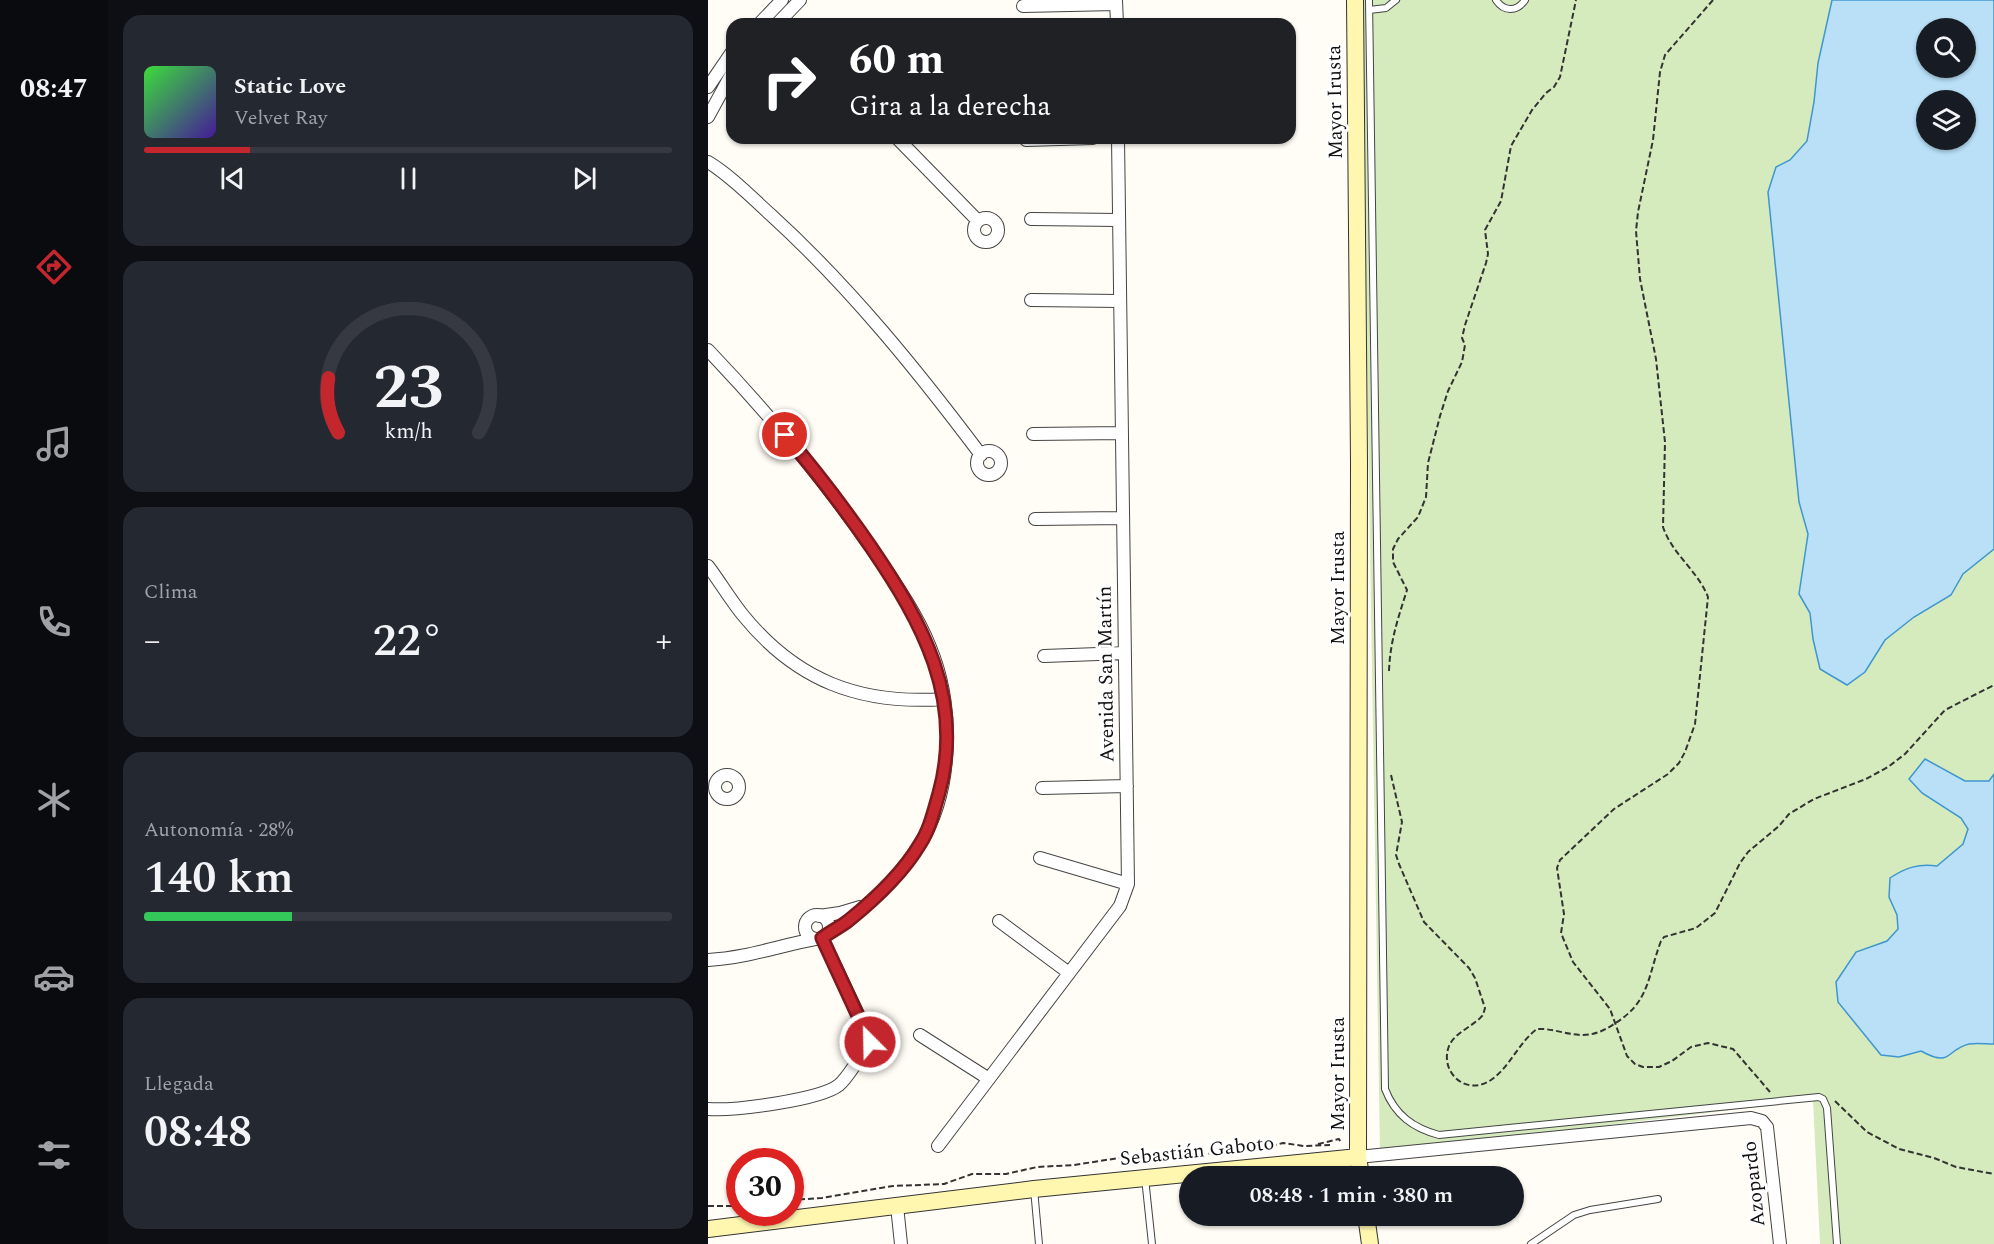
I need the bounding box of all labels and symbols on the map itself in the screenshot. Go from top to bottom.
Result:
street label: Mayor Irusta [1319,44,1351,159]
pin [759,409,810,460]
street label: Mayor Irusta [1323,531,1353,645]
street label: Avenida San Martín [1089,585,1123,763]
position arrow [838,1010,902,1074]
street label: Mayor Irusta [1323,1017,1353,1131]
street label: Sebastián Gaboto [1118,1128,1276,1174]
street label: Azopardo [1735,1140,1773,1228]
speed limit sign: 30 [726,1148,804,1226]

